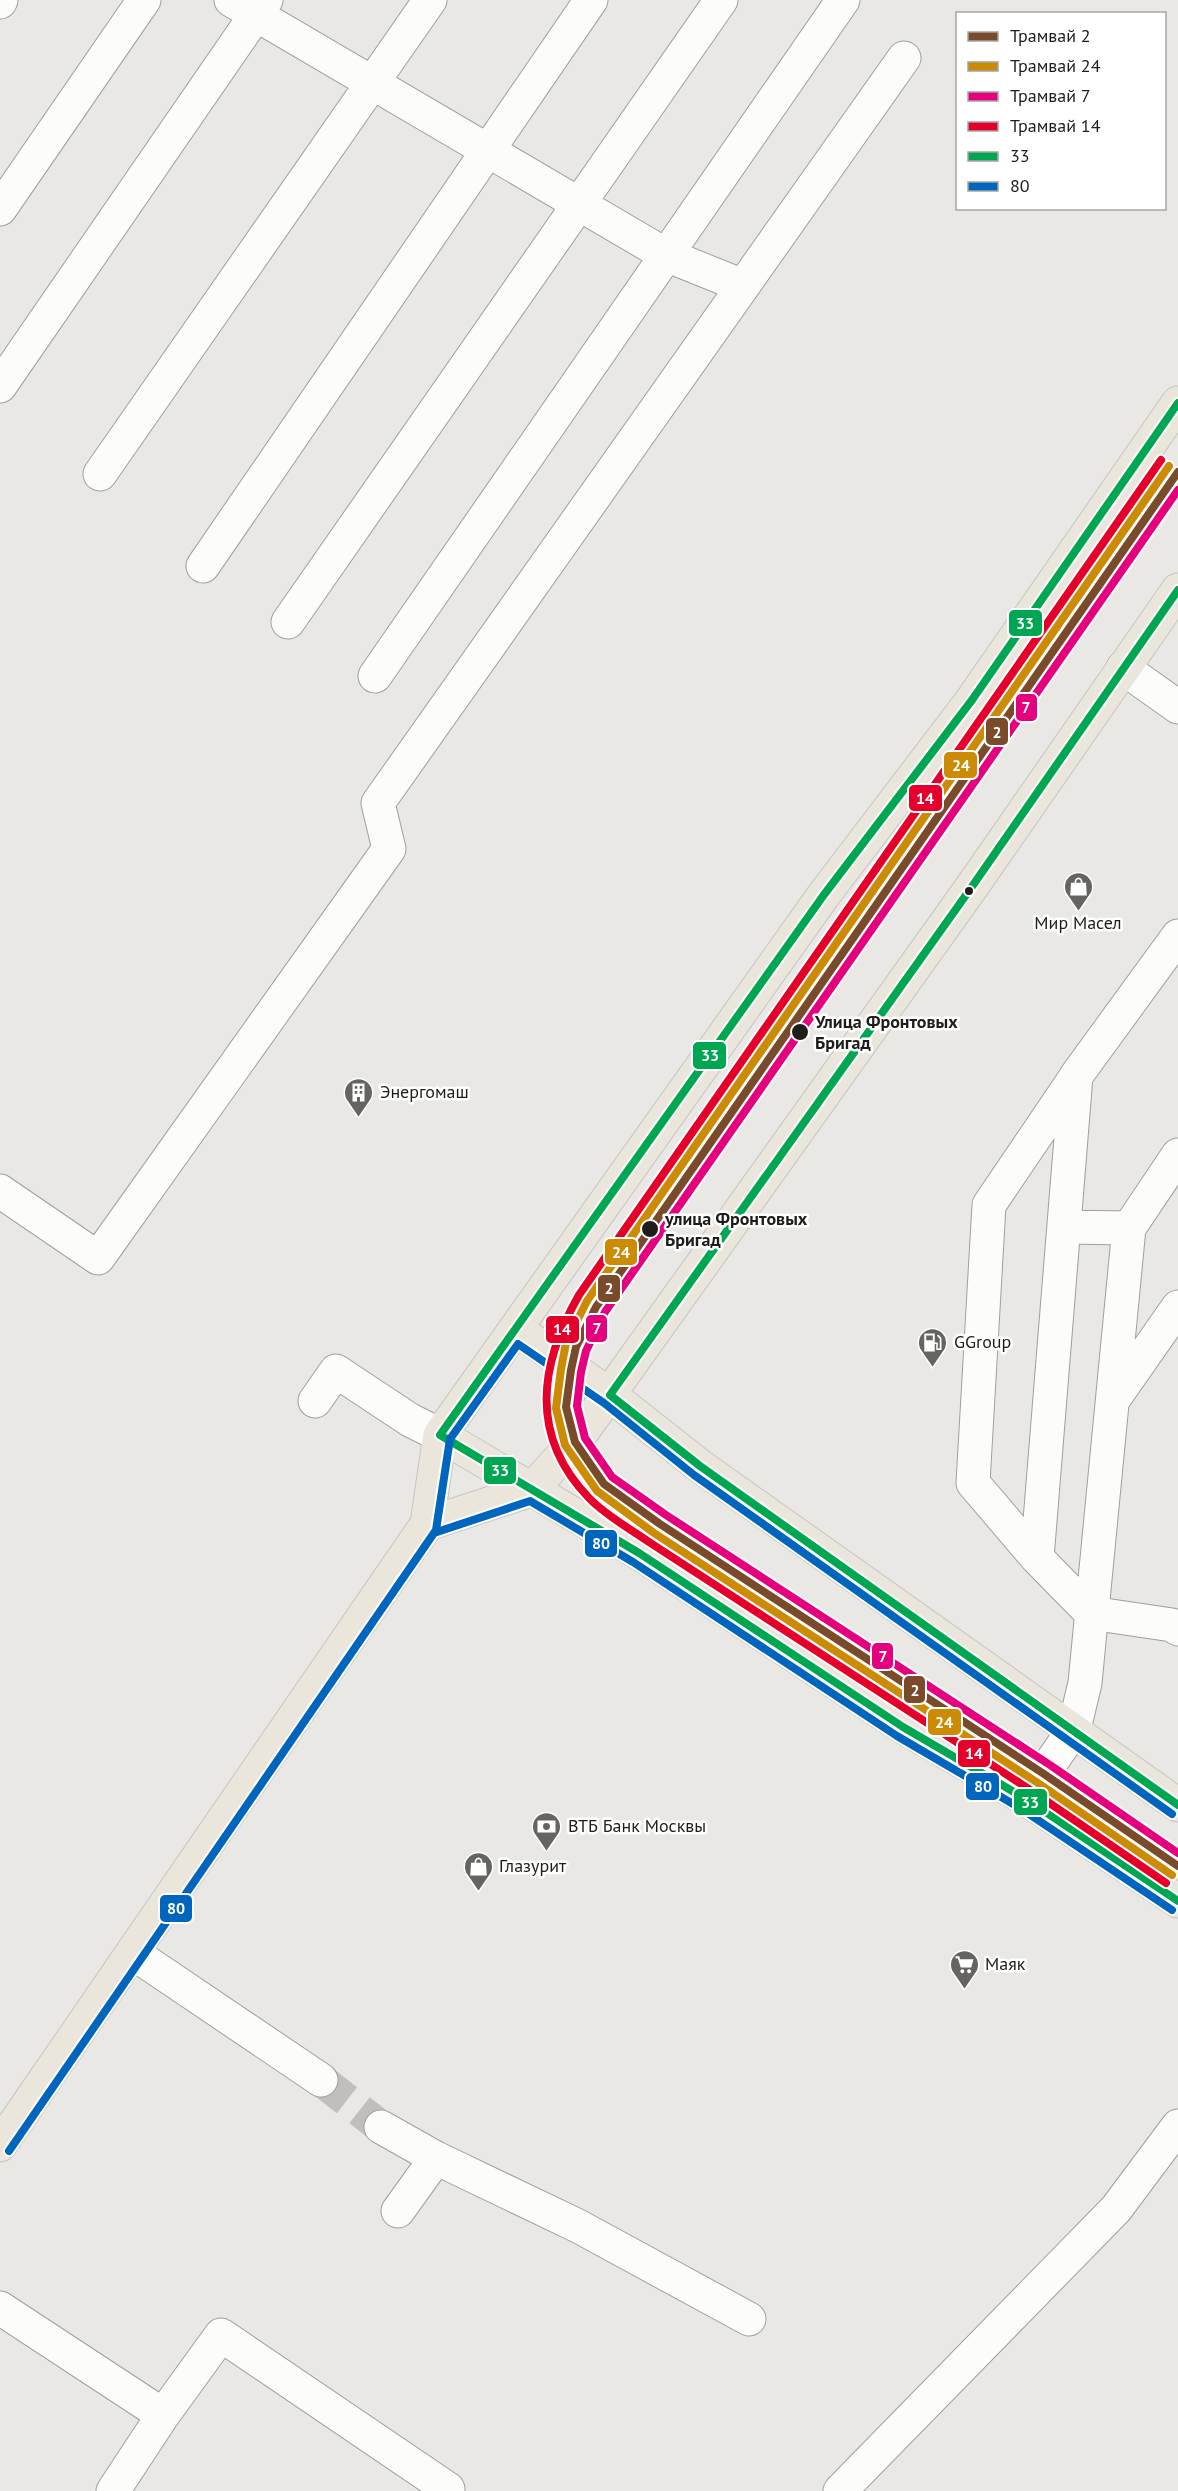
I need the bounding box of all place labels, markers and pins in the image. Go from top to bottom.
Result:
shop icon: Мир Масел [1062,870,1094,912]
unlabelled marker [963,885,975,897]
place label: Мир Масел [1034,911,1122,934]
place label: Улица Фронтовых Бригад [814,1010,958,1054]
marker: Улица Фронтовых Бригад [790,1022,810,1042]
building icon: Энергомаш [343,1076,375,1118]
place label: Энергомаш [380,1080,469,1103]
place label: улица Фронтовых Бригад [664,1207,808,1251]
marker: улица Фронтовых Бригад [640,1219,660,1239]
fuel station icon: GGroup [917,1326,949,1368]
place label: GGroup [954,1330,1011,1353]
bank icon: ВТБ Банк Москвы [531,1810,563,1852]
place label: ВТБ Банк Москвы [568,1814,706,1837]
shop icon: Глазурит [462,1850,494,1892]
place label: Глазурит [499,1854,567,1877]
supermarket icon: Маяк [948,1948,980,1990]
place label: Маяк [985,1952,1026,1975]

